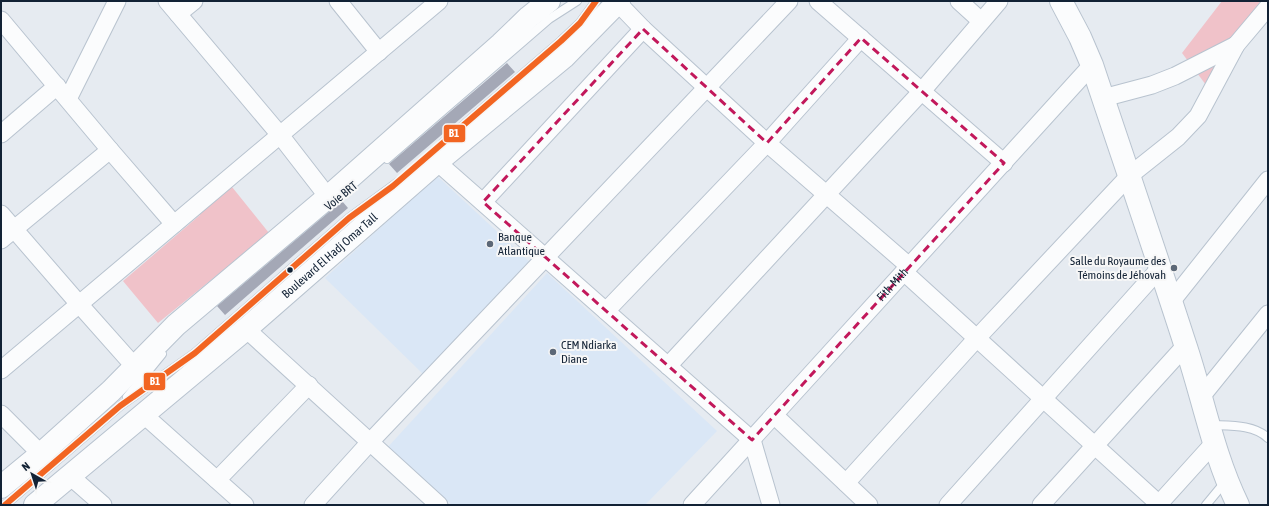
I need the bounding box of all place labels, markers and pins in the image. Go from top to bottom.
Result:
place label: Banque Atlantique [498,230,545,258]
marker: Banque Atlantique [485,239,495,249]
place label: Salle du Royaume des Témoins de Jéhovah [1070,254,1166,282]
marker: Salle du Royaume des Témoins de Jéhovah [1169,263,1179,273]
unlabelled marker [285,265,295,275]
place label: CEM Ndiarka Diane [561,338,617,366]
marker: CEM Ndiarka Diane [548,347,558,357]

